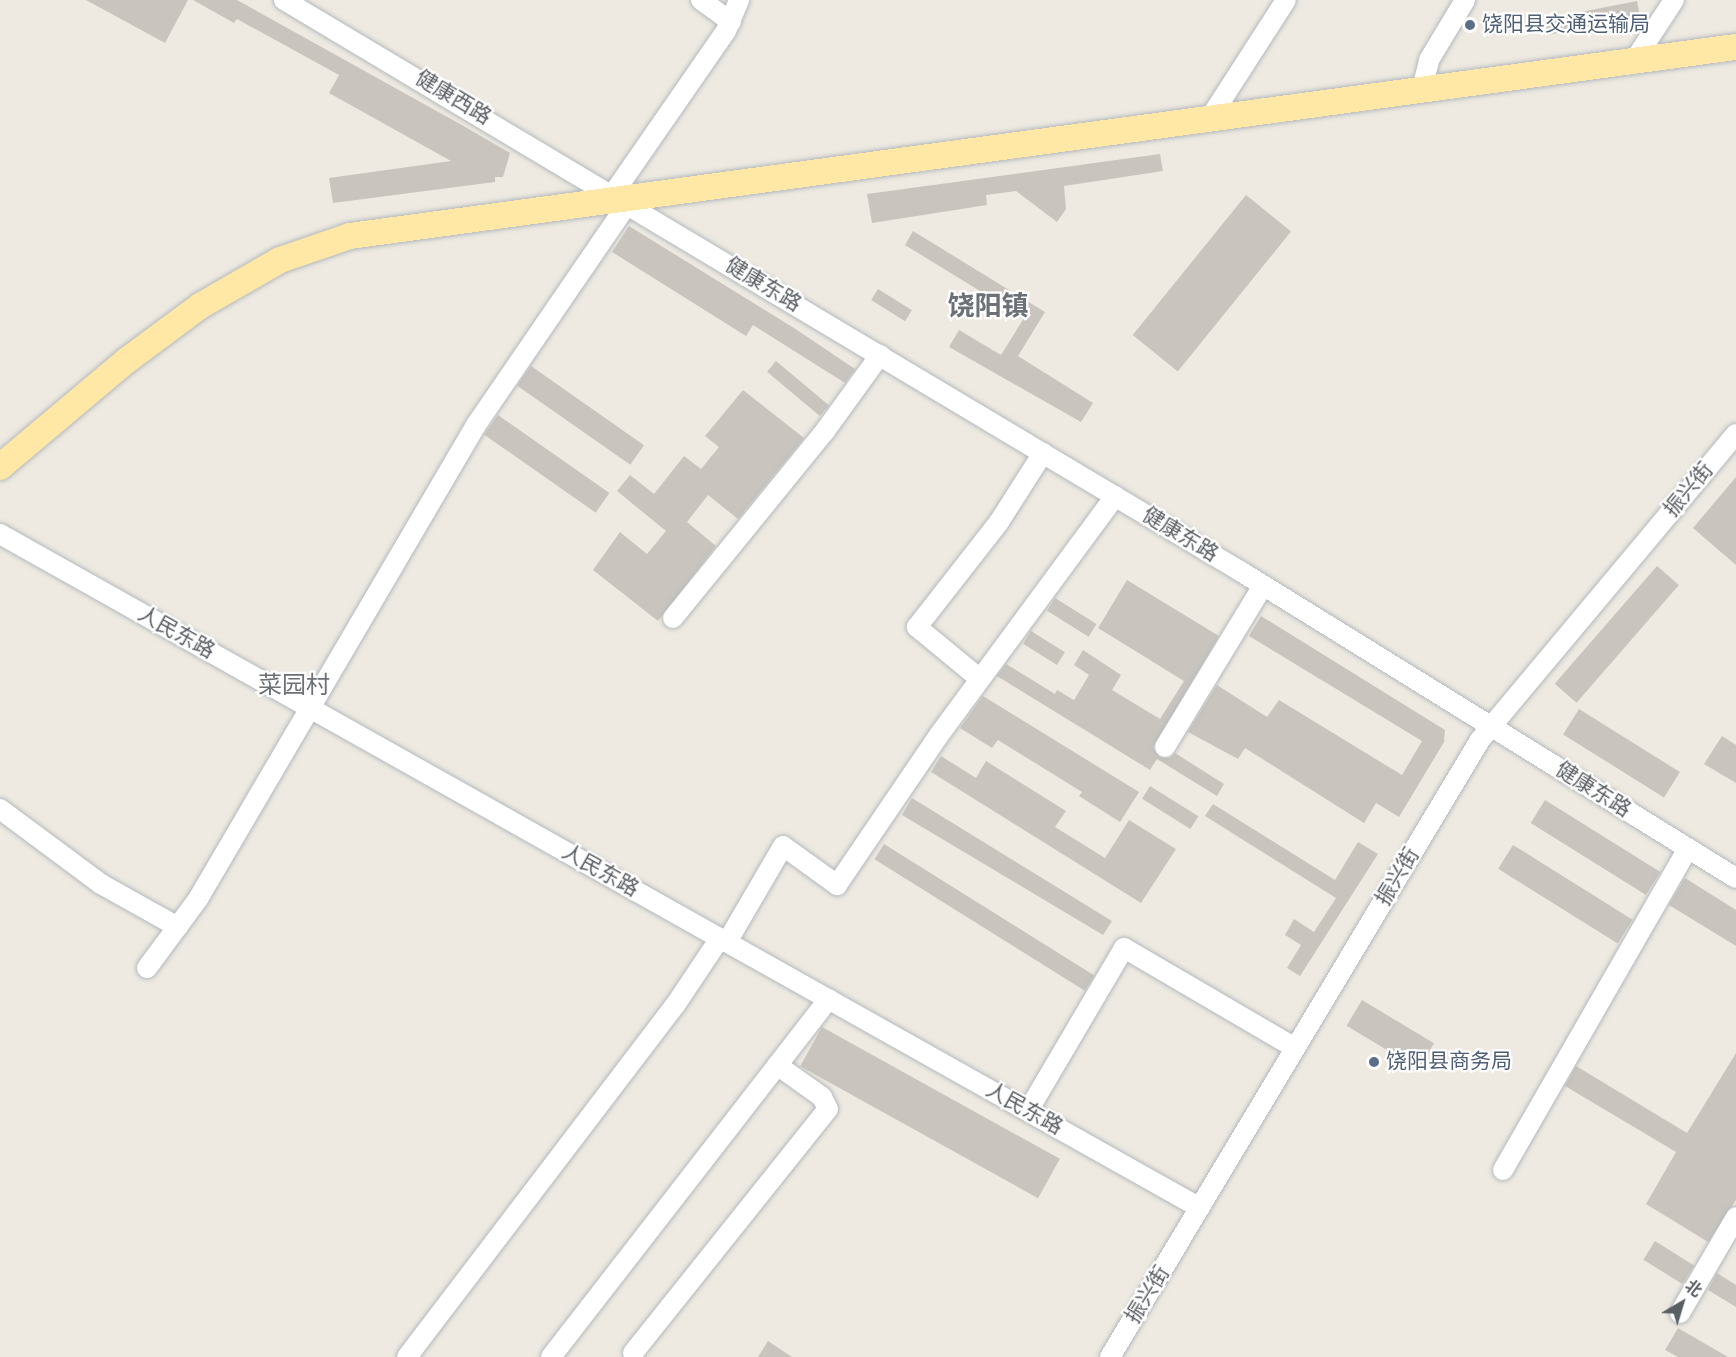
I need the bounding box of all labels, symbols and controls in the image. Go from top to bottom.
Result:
place label: 饶阳县交通运输局 [1482,12,1650,38]
marker: 饶阳县交通运输局 [1463,18,1477,32]
street label: 健康西路 [411,66,495,130]
street label: 健康东路 [721,253,805,317]
district label: 饶阳镇 [948,291,1028,323]
street label: 振兴街 [1659,458,1719,522]
street label: 健康东路 [1138,503,1222,567]
street label: 人民东路 [133,602,219,664]
district label: 菜园村 [258,673,330,701]
street label: 健康东路 [1551,757,1635,823]
street label: 人民东路 [557,840,643,902]
street label: 振兴街 [1371,844,1425,910]
place label: 饶阳县商务局 [1386,1049,1512,1075]
marker: 饶阳县商务局 [1367,1055,1381,1069]
street label: 人民东路 [981,1078,1067,1140]
street label: 振兴街 [1121,1262,1175,1328]
north arrow [1652,1273,1712,1333]
text: 北 [1682,1278,1704,1300]

